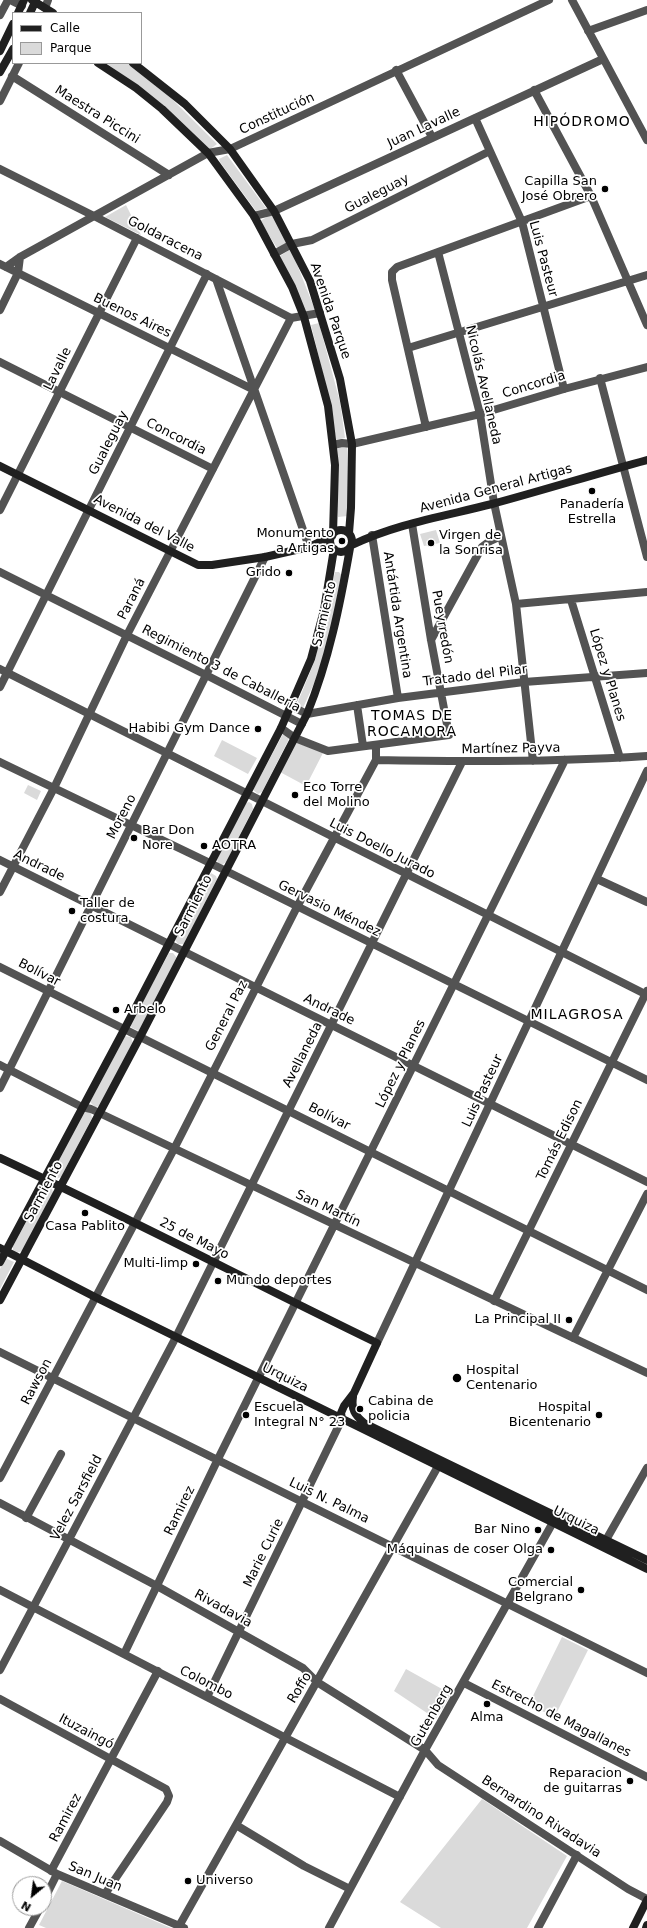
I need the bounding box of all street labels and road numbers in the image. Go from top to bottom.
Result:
street label: Maestra Piccini [52,83,142,147]
street label: Constitución [237,90,317,138]
street label: Juan Lavalle [385,104,463,152]
street label: Gualeguay [342,171,412,217]
street label: Goldaracena [125,213,205,265]
street label: Luis Pasteur [525,219,561,299]
street label: Avenida Parque [306,261,354,361]
street label: Buenos Aires [91,290,173,342]
street label: Nicolás Avellaneda [462,324,504,446]
street label: Lavalle [41,345,75,393]
street label: Concordia [500,368,568,402]
street label: Gualeguay [86,408,132,478]
street label: Concordia [143,415,209,459]
street label: Avenida General Artigas [418,461,574,517]
street label: Avenida del Valle [91,492,197,556]
street label: Antártida Argentina [379,551,415,679]
street label: Paraná [115,576,149,622]
street label: Sarmiento [310,580,340,648]
street label: Pueyrredón [428,589,456,665]
street label: Regimiento 3 de Caballería [139,622,303,716]
street label: López y Planes [585,627,629,723]
street label: Tratado del Pilar [422,662,528,690]
street label: Martínez Payva [461,740,561,758]
street label: Moreno [104,792,140,842]
street label: Luis Doello Jurado [326,816,438,882]
street label: Andrade [11,847,67,885]
street label: Sarmiento [172,873,216,939]
street label: Gervasio Méndez [275,877,383,941]
street label: Bolívar [15,956,63,990]
street label: General Paz [202,978,252,1054]
street label: Andrade [301,991,357,1029]
street label: López y Planes [373,1017,429,1111]
street label: Avellaneda [280,1020,326,1090]
street label: Luis Pasteur [459,1052,507,1130]
street label: Tomás Edison [534,1097,586,1183]
street label: Bolívar [305,1100,353,1134]
street label: Sarmiento [21,1159,67,1225]
street label: San Martín [293,1187,363,1231]
street label: 25 de Mayo [157,1215,231,1263]
street label: Rawson [18,1356,56,1408]
street label: Urquiza [259,1360,311,1396]
street label: Velez Sarsfield [48,1452,106,1544]
street label: Luis N. Palma [286,1475,372,1527]
street label: Ramirez [161,1484,199,1538]
street label: Urquiza [550,1503,602,1539]
street label: Marie Curie [241,1516,287,1590]
street label: Rivadavia [191,1587,255,1631]
street label: Colombo [177,1663,235,1703]
street label: Roffo [285,1670,315,1706]
street label: Estrecho de Magallanes [489,1677,633,1761]
street label: Gutenberg [408,1682,456,1750]
street label: Ituzaingó [56,1711,116,1753]
street label: Bernardino Rivadavia [478,1773,604,1861]
street label: Ramirez [47,1791,85,1845]
street label: San Juan [66,1859,124,1895]

